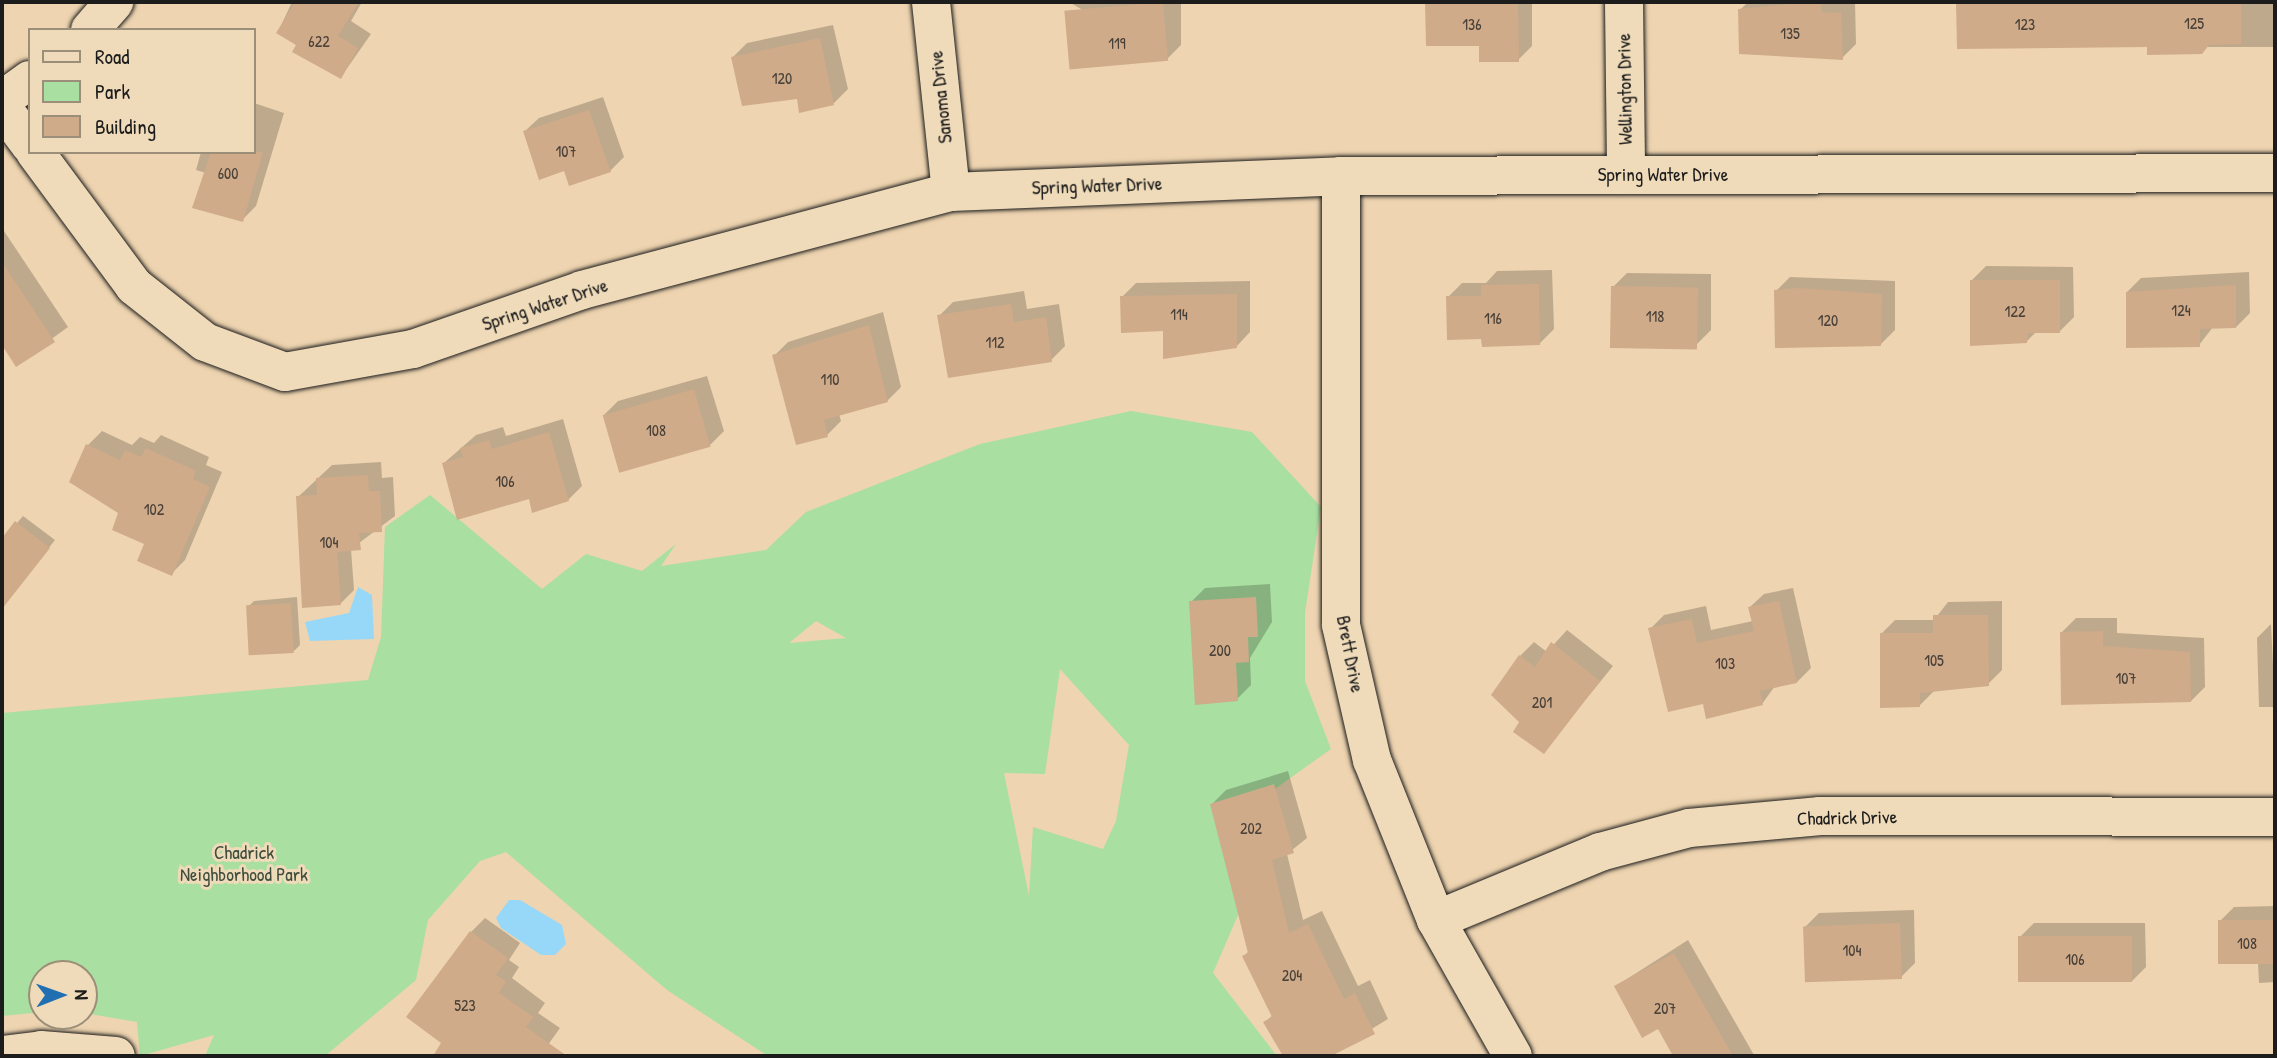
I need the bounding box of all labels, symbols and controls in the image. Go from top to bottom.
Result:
house number: 125 [2184,13,2204,33]
house number: 136 [1462,14,1482,34]
house number: 123 [2015,14,2035,34]
house number: 135 [1780,23,1800,43]
legend [28,28,256,154]
house number: 622 [308,31,330,51]
house number: 119 [1108,33,1126,53]
street label: Wellington Drive [1613,33,1637,145]
text: Road [95,42,129,71]
street label: Sanoma Drive [925,50,957,144]
house number: 120 [772,68,792,88]
text: Park [95,77,130,106]
text: Building [95,112,156,141]
house number: 107 [556,141,576,161]
house number: 600 [218,163,238,183]
street label: Spring Water Drive [1598,164,1728,186]
street label: Spring Water Drive [1031,172,1163,200]
street label: Spring Water Drive [479,274,611,336]
house number: 124 [2171,300,2191,320]
house number: 122 [2005,301,2025,321]
house number: 114 [1170,304,1188,324]
house number: 118 [1646,306,1664,326]
house number: 116 [1484,308,1502,328]
house number: 120 [1818,310,1838,330]
house number: 112 [985,332,1005,352]
house number: 110 [821,369,839,389]
house number: 108 [646,420,666,440]
house number: 106 [495,471,515,491]
house number: 102 [144,499,164,519]
house number: 104 [320,532,338,552]
street label: Brett Drive [1331,614,1369,694]
house number: 200 [1209,640,1231,660]
house number: 105 [1924,650,1944,670]
house number: 103 [1715,653,1735,673]
house number: 107 [2116,668,2136,688]
house number: 201 [1532,692,1552,712]
street label: Chadrick Drive [1797,806,1897,830]
house number: 202 [1240,818,1262,838]
park label: Chadrick Neighborhood Park [180,842,308,886]
house number: 108 [2237,933,2257,953]
house number: 104 [1843,940,1861,960]
house number: 106 [2065,949,2085,969]
north arrow [28,960,98,1030]
house number: 204 [1282,965,1302,985]
text: N [69,989,95,1000]
house number: 523 [454,995,476,1015]
house number: 207 [1654,998,1676,1018]

